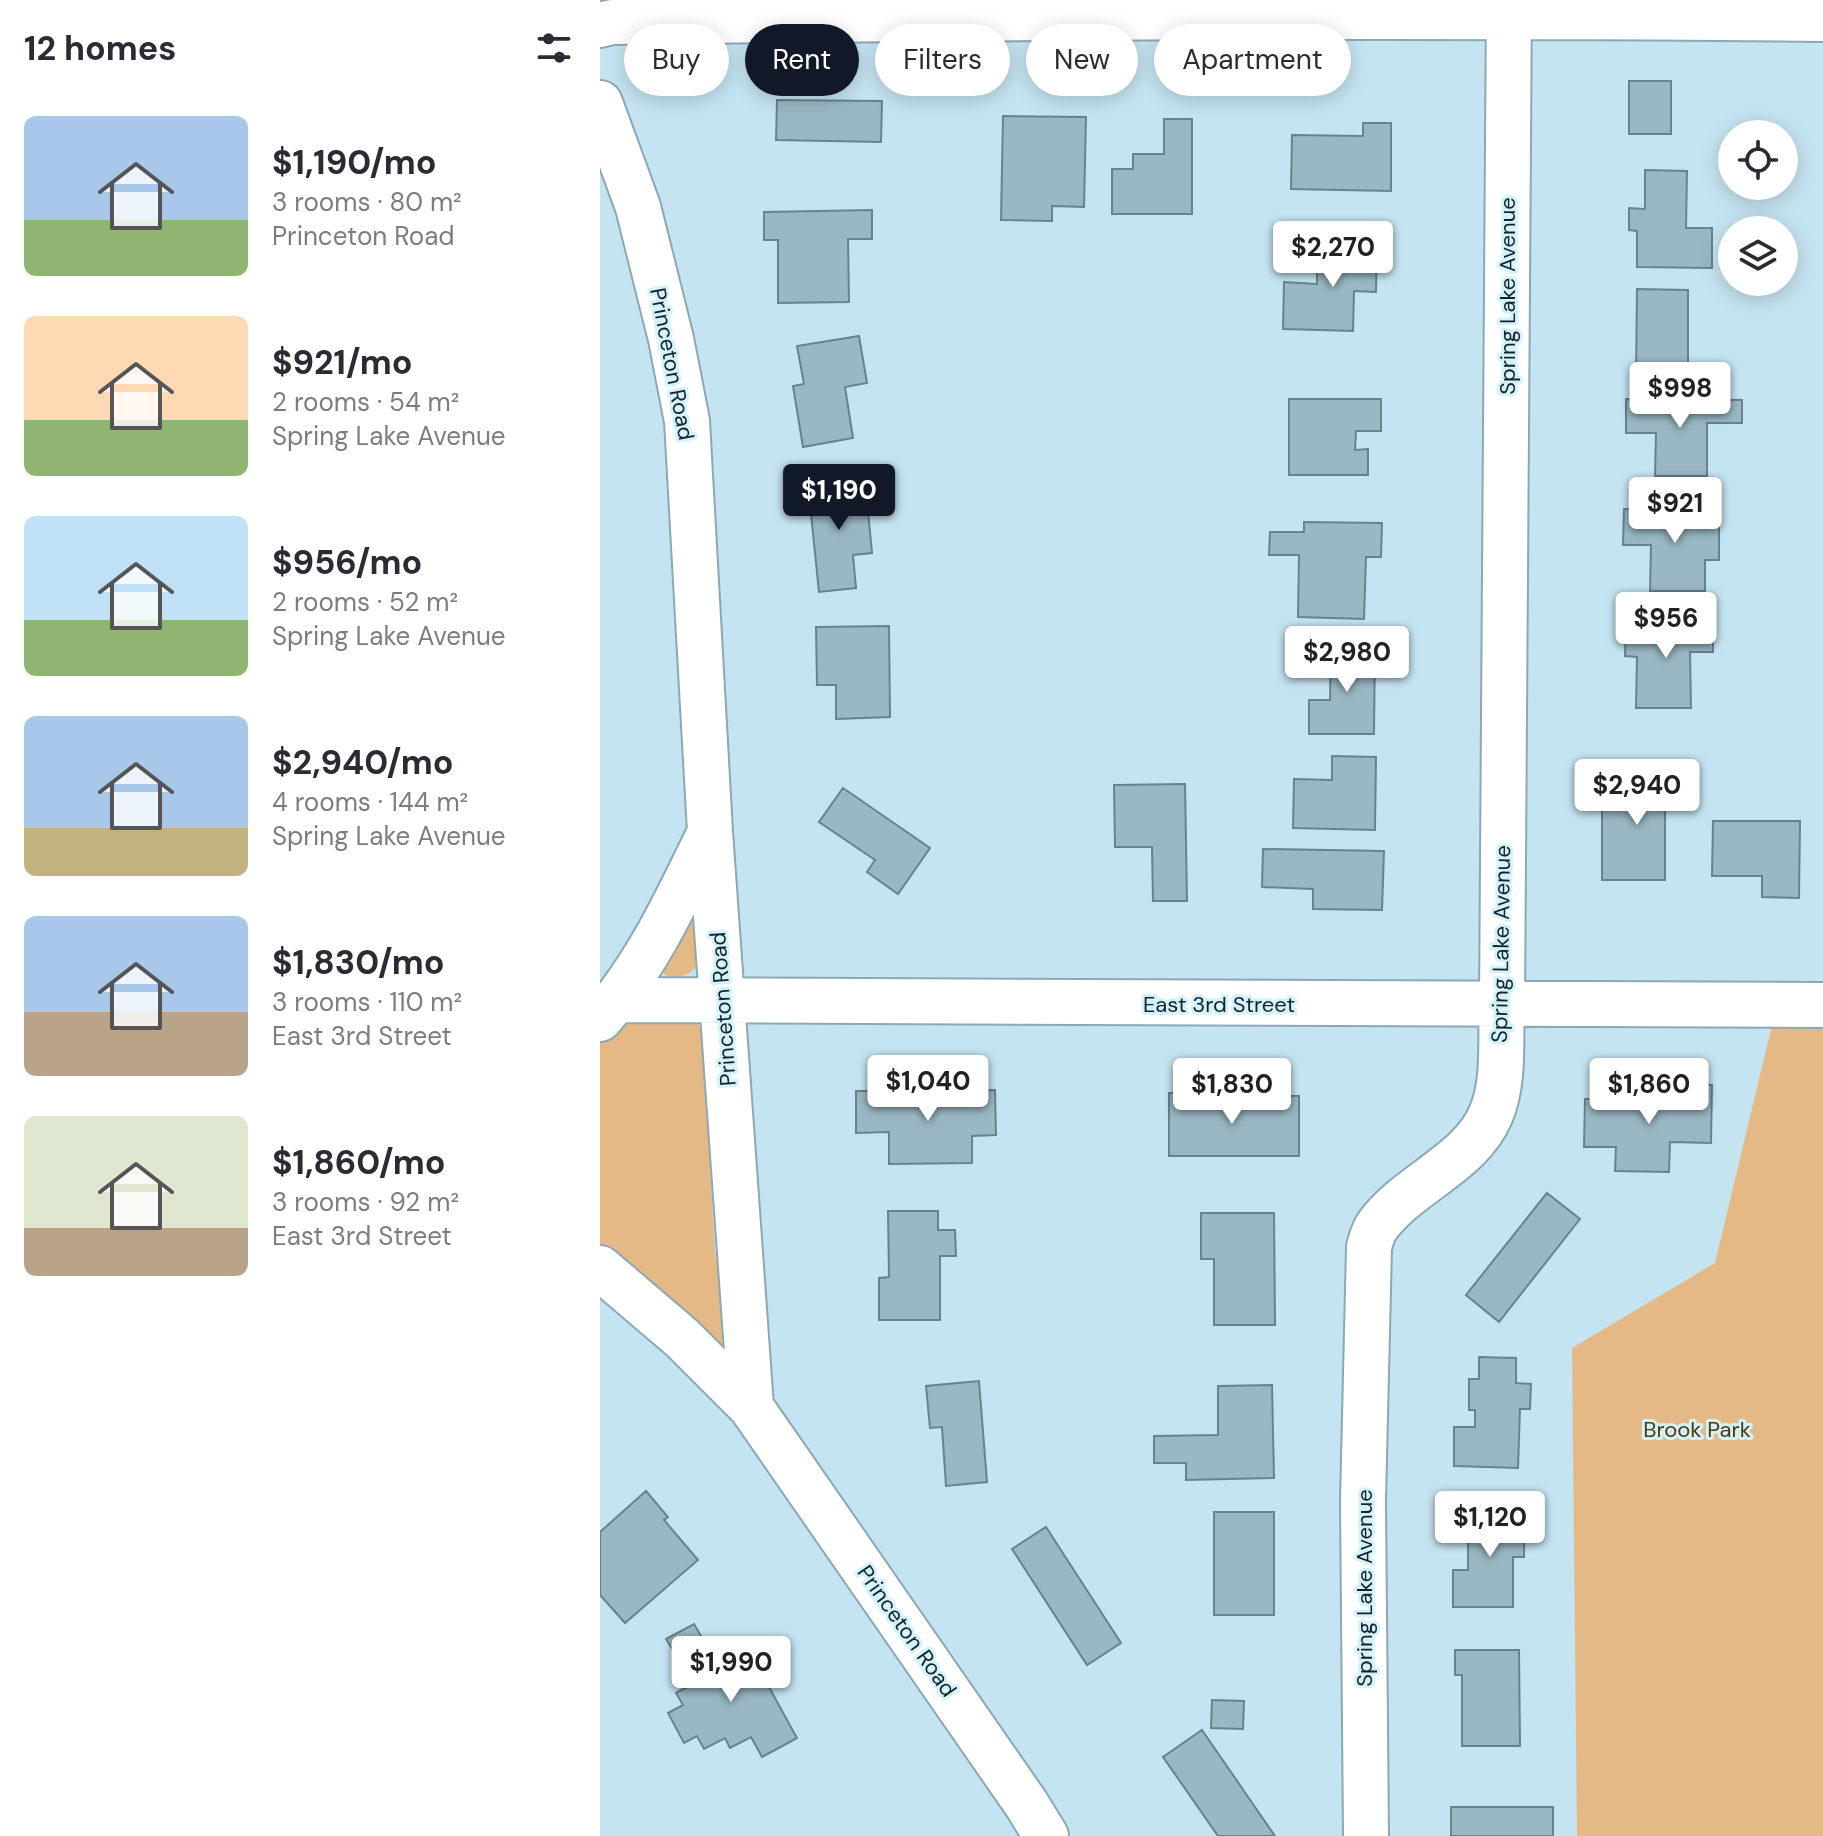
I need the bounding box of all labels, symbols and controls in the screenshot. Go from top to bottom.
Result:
chip: Buy [624,24,729,96]
chip: Rent [745,24,859,96]
chip: Filters [875,24,1010,96]
chip: New [1026,24,1138,96]
chip: Apartment [1154,24,1351,96]
text: 12 homes [24,26,176,71]
icon: filters [532,26,576,70]
map controls [1718,120,1798,296]
button: locate [1718,120,1798,200]
text: $1,190/mo [272,140,436,185]
icon: home [88,148,184,244]
text: 3 rooms · 80 m² [272,185,462,219]
street label: Spring Lake Avenue [1493,197,1522,395]
button: layers [1718,216,1798,296]
text: Princeton Road [272,219,455,253]
pin: $2,270 [1268,221,1398,289]
text: $2,270 [1291,230,1375,264]
street label: Princeton Road [643,285,701,443]
text: $921/mo [272,340,412,385]
icon: home [88,348,184,444]
pin: $998 [1633,362,1727,430]
text: $998 [1648,371,1713,405]
text: 2 rooms · 54 m² [272,385,459,419]
text: Spring Lake Avenue [272,419,506,453]
pin: $1,190 [774,464,904,532]
text: $1,190 [801,473,877,507]
pin: $921 [1628,477,1722,545]
text: $921 [1647,486,1703,520]
text: $956/mo [272,540,422,585]
icon: home [88,548,184,644]
text: 2 rooms · 52 m² [272,585,458,619]
pin: $956 [1619,592,1713,660]
text: $956 [1634,601,1698,635]
text: Spring Lake Avenue [272,619,506,653]
pin: $2,980 [1282,626,1412,694]
text: $2,980 [1303,635,1391,669]
text: $2,940/mo [272,740,453,785]
icon: home [88,748,184,844]
pin: $2,940 [1572,759,1702,827]
text: $2,940 [1593,768,1681,802]
text: 4 rooms · 144 m² [272,785,468,819]
text: Spring Lake Avenue [272,819,506,853]
street label: Spring Lake Avenue [1485,845,1517,1043]
street label: Princeton Road [703,931,743,1087]
text: $1,830/mo [272,940,444,985]
icon: home [88,948,184,1044]
text: 3 rooms · 110 m² [272,985,462,1019]
street label: East 3rd Street [1143,990,1295,1019]
text: East 3rd Street [272,1019,452,1053]
pin: $1,040 [863,1055,993,1123]
pin: $1,830 [1167,1058,1297,1126]
pin: $1,860 [1584,1058,1714,1126]
text: $1,040 [885,1064,971,1098]
text: $1,830 [1191,1067,1273,1101]
text: $1,860 [1608,1067,1690,1101]
text: $1,860/mo [272,1140,446,1185]
icon: home [88,1148,184,1244]
text: 3 rooms · 92 m² [272,1185,459,1219]
text: East 3rd Street [272,1219,452,1253]
park label: Brook Park [1643,1415,1751,1444]
street label: Spring Lake Avenue [1350,1489,1379,1687]
pin: $1,120 [1425,1491,1555,1559]
text: $1,120 [1453,1500,1527,1534]
street label: Princeton Road [851,1559,963,1703]
pin: $1,990 [666,1636,796,1704]
text: $1,990 [690,1645,772,1679]

